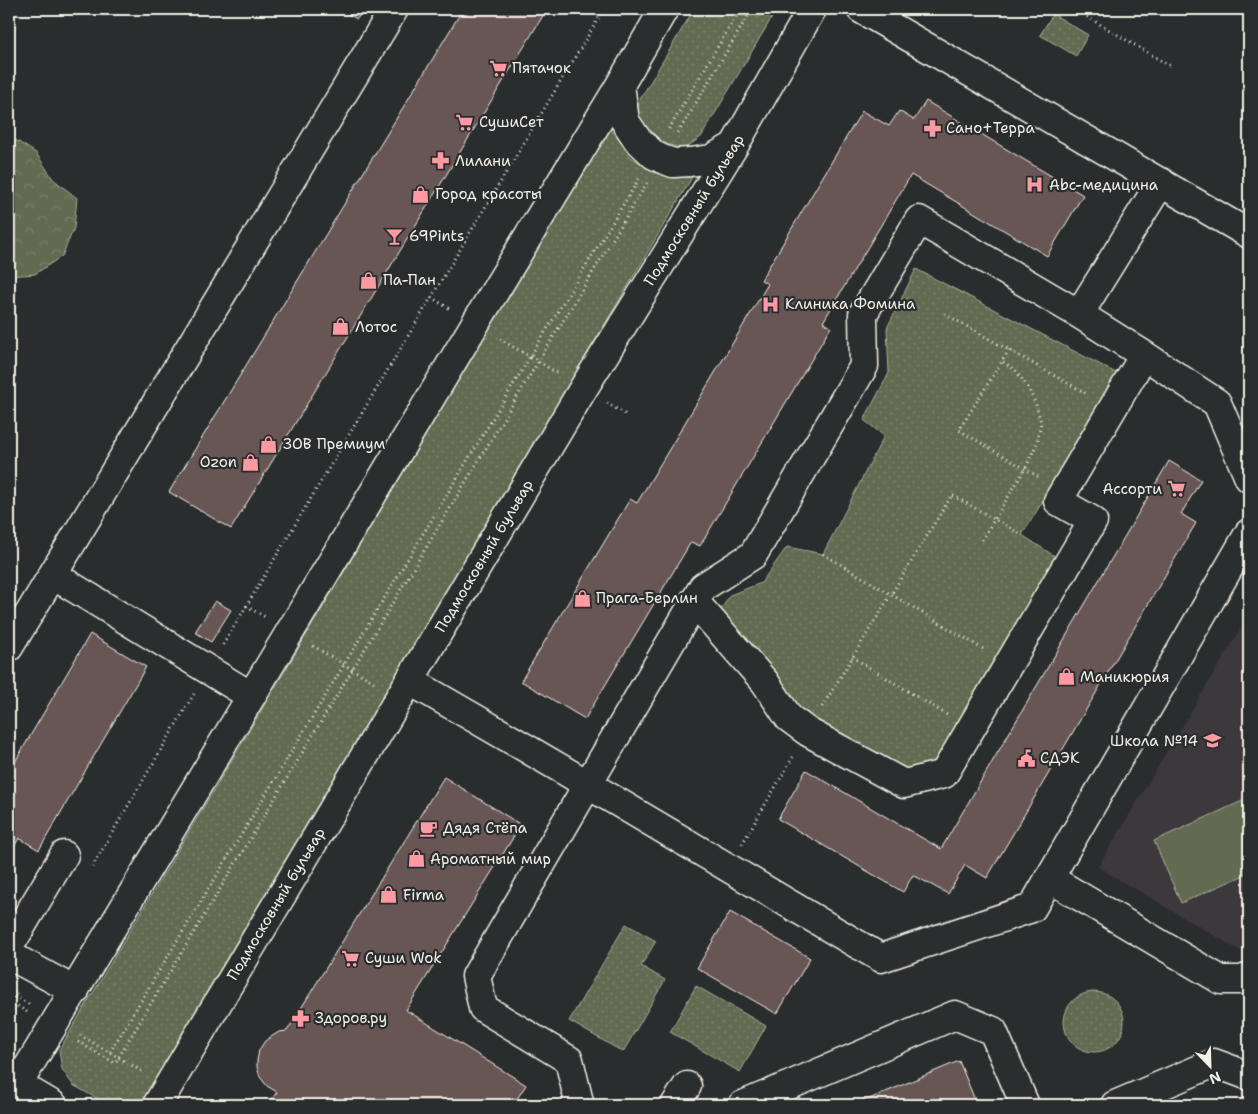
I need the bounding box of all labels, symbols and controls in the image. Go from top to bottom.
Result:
supermarket icon: Пятачок [488,58,508,78]
place label: Пятачок [512,58,571,78]
supermarket icon: СушиСет [455,112,475,132]
place label: СушиСет [479,112,544,132]
pharmacy icon: Сано+Терра [922,118,942,138]
place label: Сано+Терра [946,118,1035,138]
street label: Подмосковный бульвар [639,131,749,289]
pharmacy icon: Лилани [431,151,451,171]
place label: Лилани [455,151,511,171]
hospital icon: Abc-медицина [1025,175,1045,195]
place label: Abc-медицина [1049,175,1159,195]
shop icon: Город красоты [411,184,431,204]
place label: Город красоты [435,184,542,204]
bar icon: 69Pints [385,226,405,246]
place label: 69Pints [409,226,465,246]
shop icon: Па-Пан [359,270,379,290]
place label: Па-Пан [383,270,436,290]
hospital icon: Клиника Фомина [761,294,781,314]
place label: Клиника Фомина [785,294,916,314]
shop icon: Лотос [331,317,351,337]
place label: Лотос [355,317,397,337]
shop icon: ЗОВ Премиум [259,434,279,454]
place label: ЗОВ Премиум [283,434,386,454]
place label: Ozon [200,452,237,472]
shop icon: Ozon [241,452,261,472]
street label: Подмосковный бульвар [430,476,538,636]
place label: Ассорти [1102,479,1162,499]
supermarket icon: Ассорти [1166,479,1186,499]
shop icon: Прага-Берлин [572,588,592,608]
place label: Прага-Берлин [596,588,698,608]
shop icon: Маникюрия [1056,667,1076,687]
place label: Маникюрия [1080,667,1170,687]
place label: Школа №14 [1110,731,1198,751]
school or university icon: Школа №14 [1202,731,1222,751]
public building icon: СДЭК [1016,748,1036,768]
place label: СДЭК [1040,748,1080,768]
cafe icon: Дядя Стёпа [419,818,439,838]
place label: Дядя Стёпа [443,818,528,838]
street label: Подмосковный бульвар [222,824,330,984]
shop icon: Ароматный мир [406,849,426,869]
place label: Ароматный мир [430,849,551,869]
shop icon: Firma [379,885,399,905]
place label: Firma [403,885,445,905]
supermarket icon: Суши Wok [341,948,361,968]
place label: Суши Wok [365,948,442,968]
pharmacy icon: Здоров.ру [291,1008,311,1028]
place label: Здоров.ру [315,1008,387,1028]
north arrow [1186,1042,1236,1092]
text: N [1206,1068,1224,1088]

